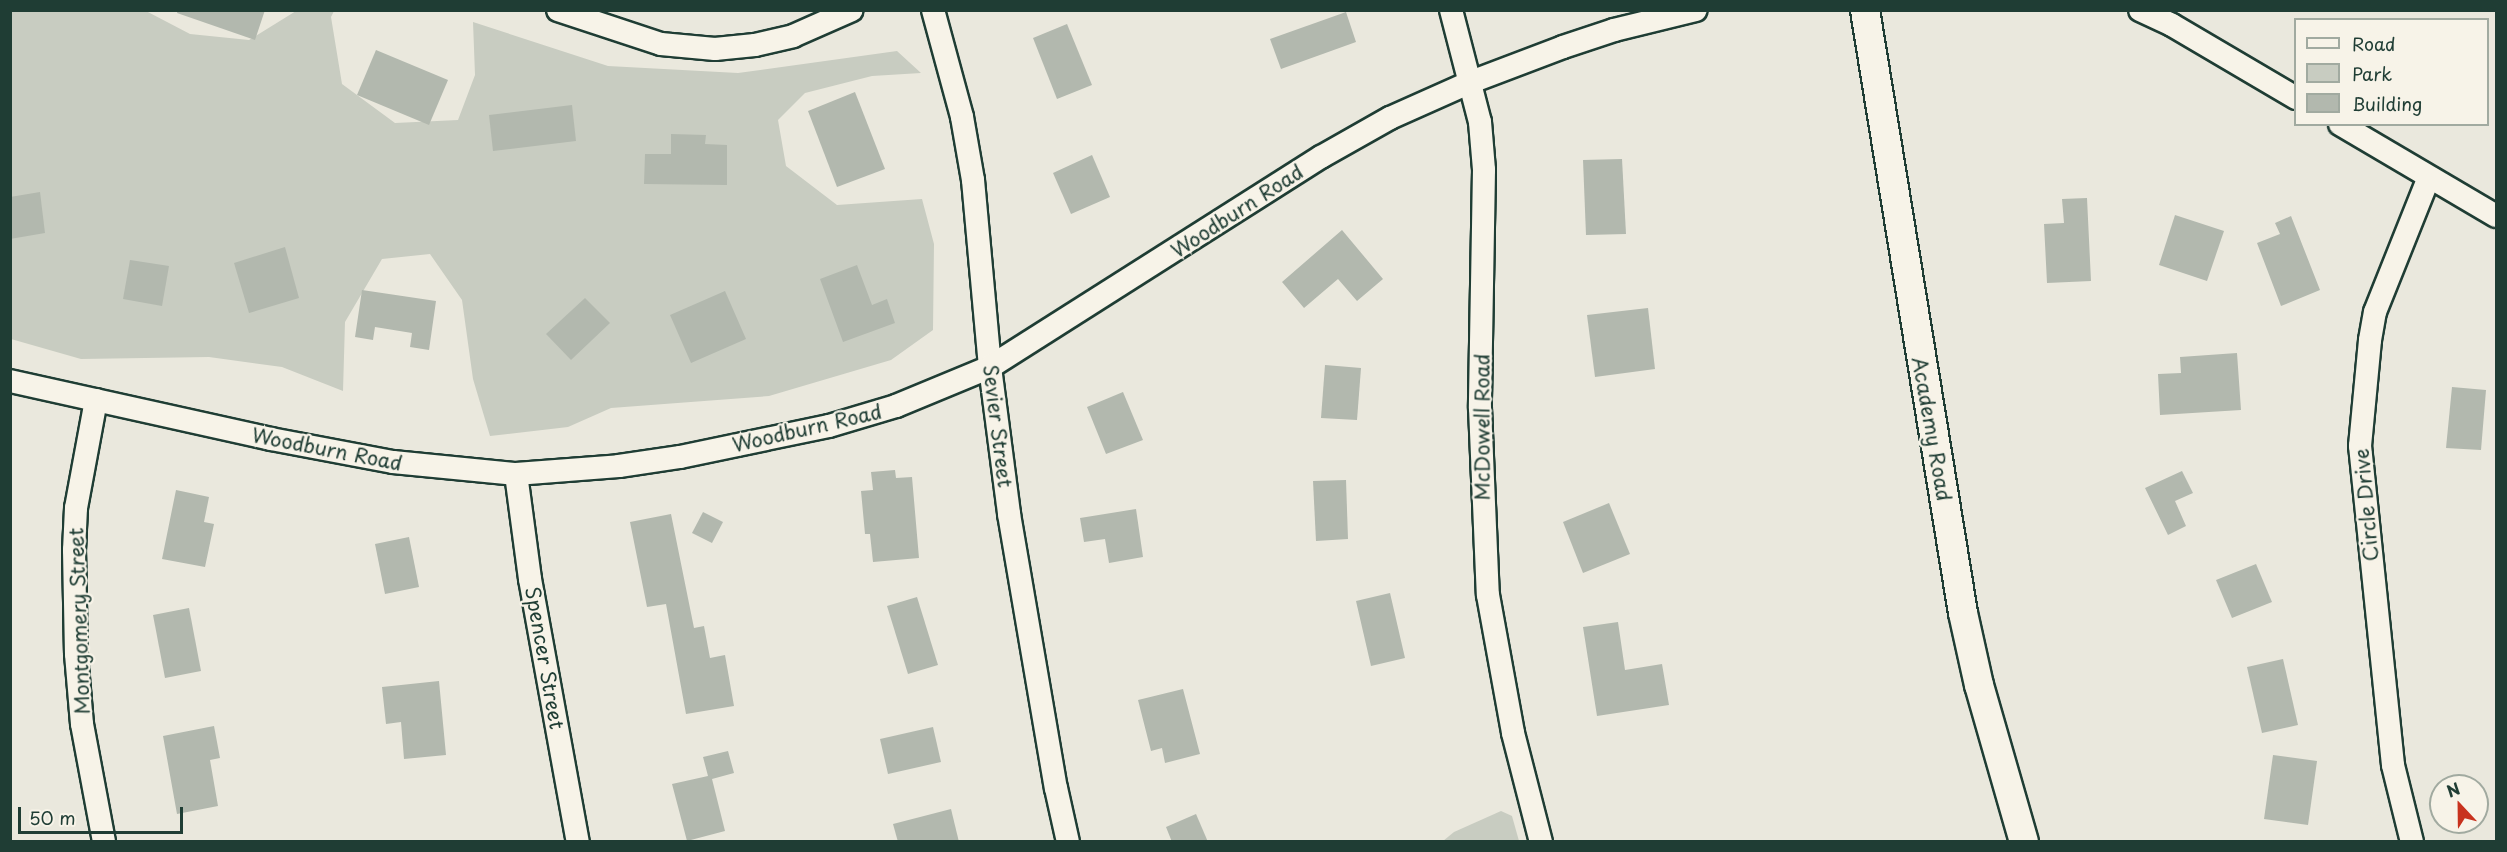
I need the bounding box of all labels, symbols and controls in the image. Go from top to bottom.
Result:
legend [2294,18,2489,126]
text: Road [2352,30,2396,57]
text: Park [2352,60,2392,87]
text: Building [2352,90,2422,117]
street label: Woodburn Road [1167,160,1307,262]
street label: McDowell Road [1470,353,1494,501]
street label: Academy Road [1908,356,1956,502]
street label: Sevier Street [979,363,1017,489]
street label: Woodburn Road [730,399,884,457]
street label: Woodburn Road [250,423,404,475]
street label: Circle Drive [2349,447,2383,563]
street label: Montgomery Street [64,527,94,715]
street label: Spencer Street [521,585,569,731]
north arrow [2429,774,2489,834]
text: N [2443,776,2463,803]
scale bar [21,795,186,833]
text: 50 m [29,804,76,831]

